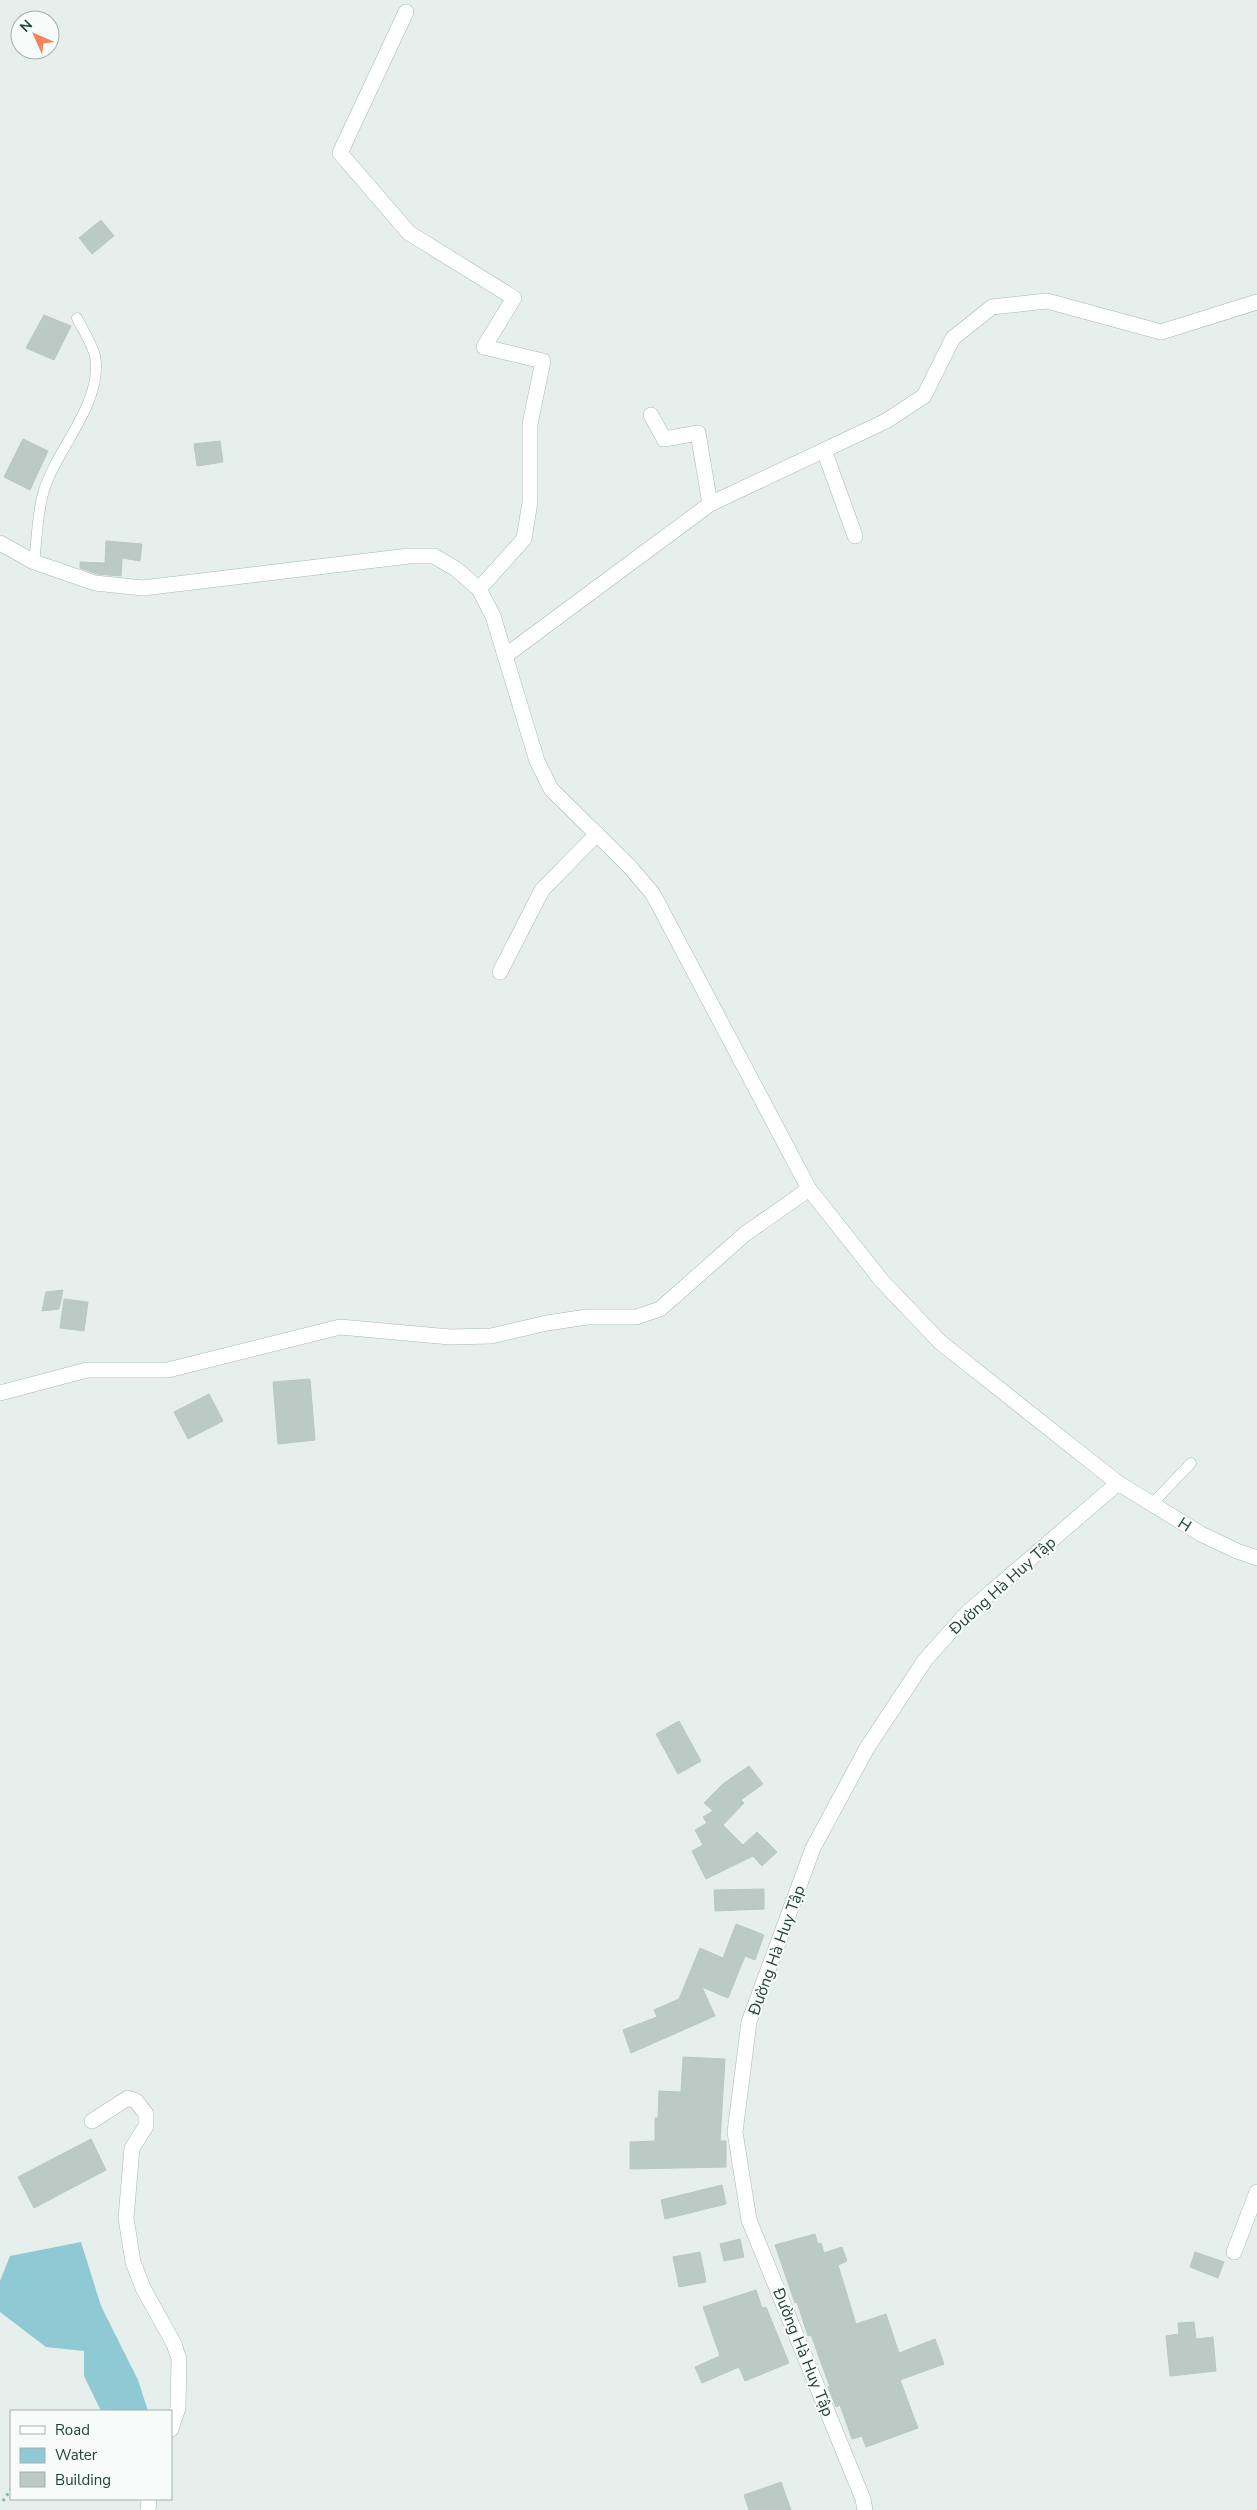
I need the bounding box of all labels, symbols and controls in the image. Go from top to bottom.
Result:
north arrow [10,10,60,60]
text: N [16,16,37,37]
street label: H [1173,1512,1195,1537]
street label: Đường Hà Huy Tập [944,1532,1061,1640]
street label: Đường Hà Huy Tập [743,1882,811,2019]
street label: Đường Hà Huy Tập [767,2284,839,2420]
legend [10,2410,172,2500]
text: Road [55,2420,90,2440]
text: Water [55,2445,98,2465]
text: Building [55,2470,111,2490]

